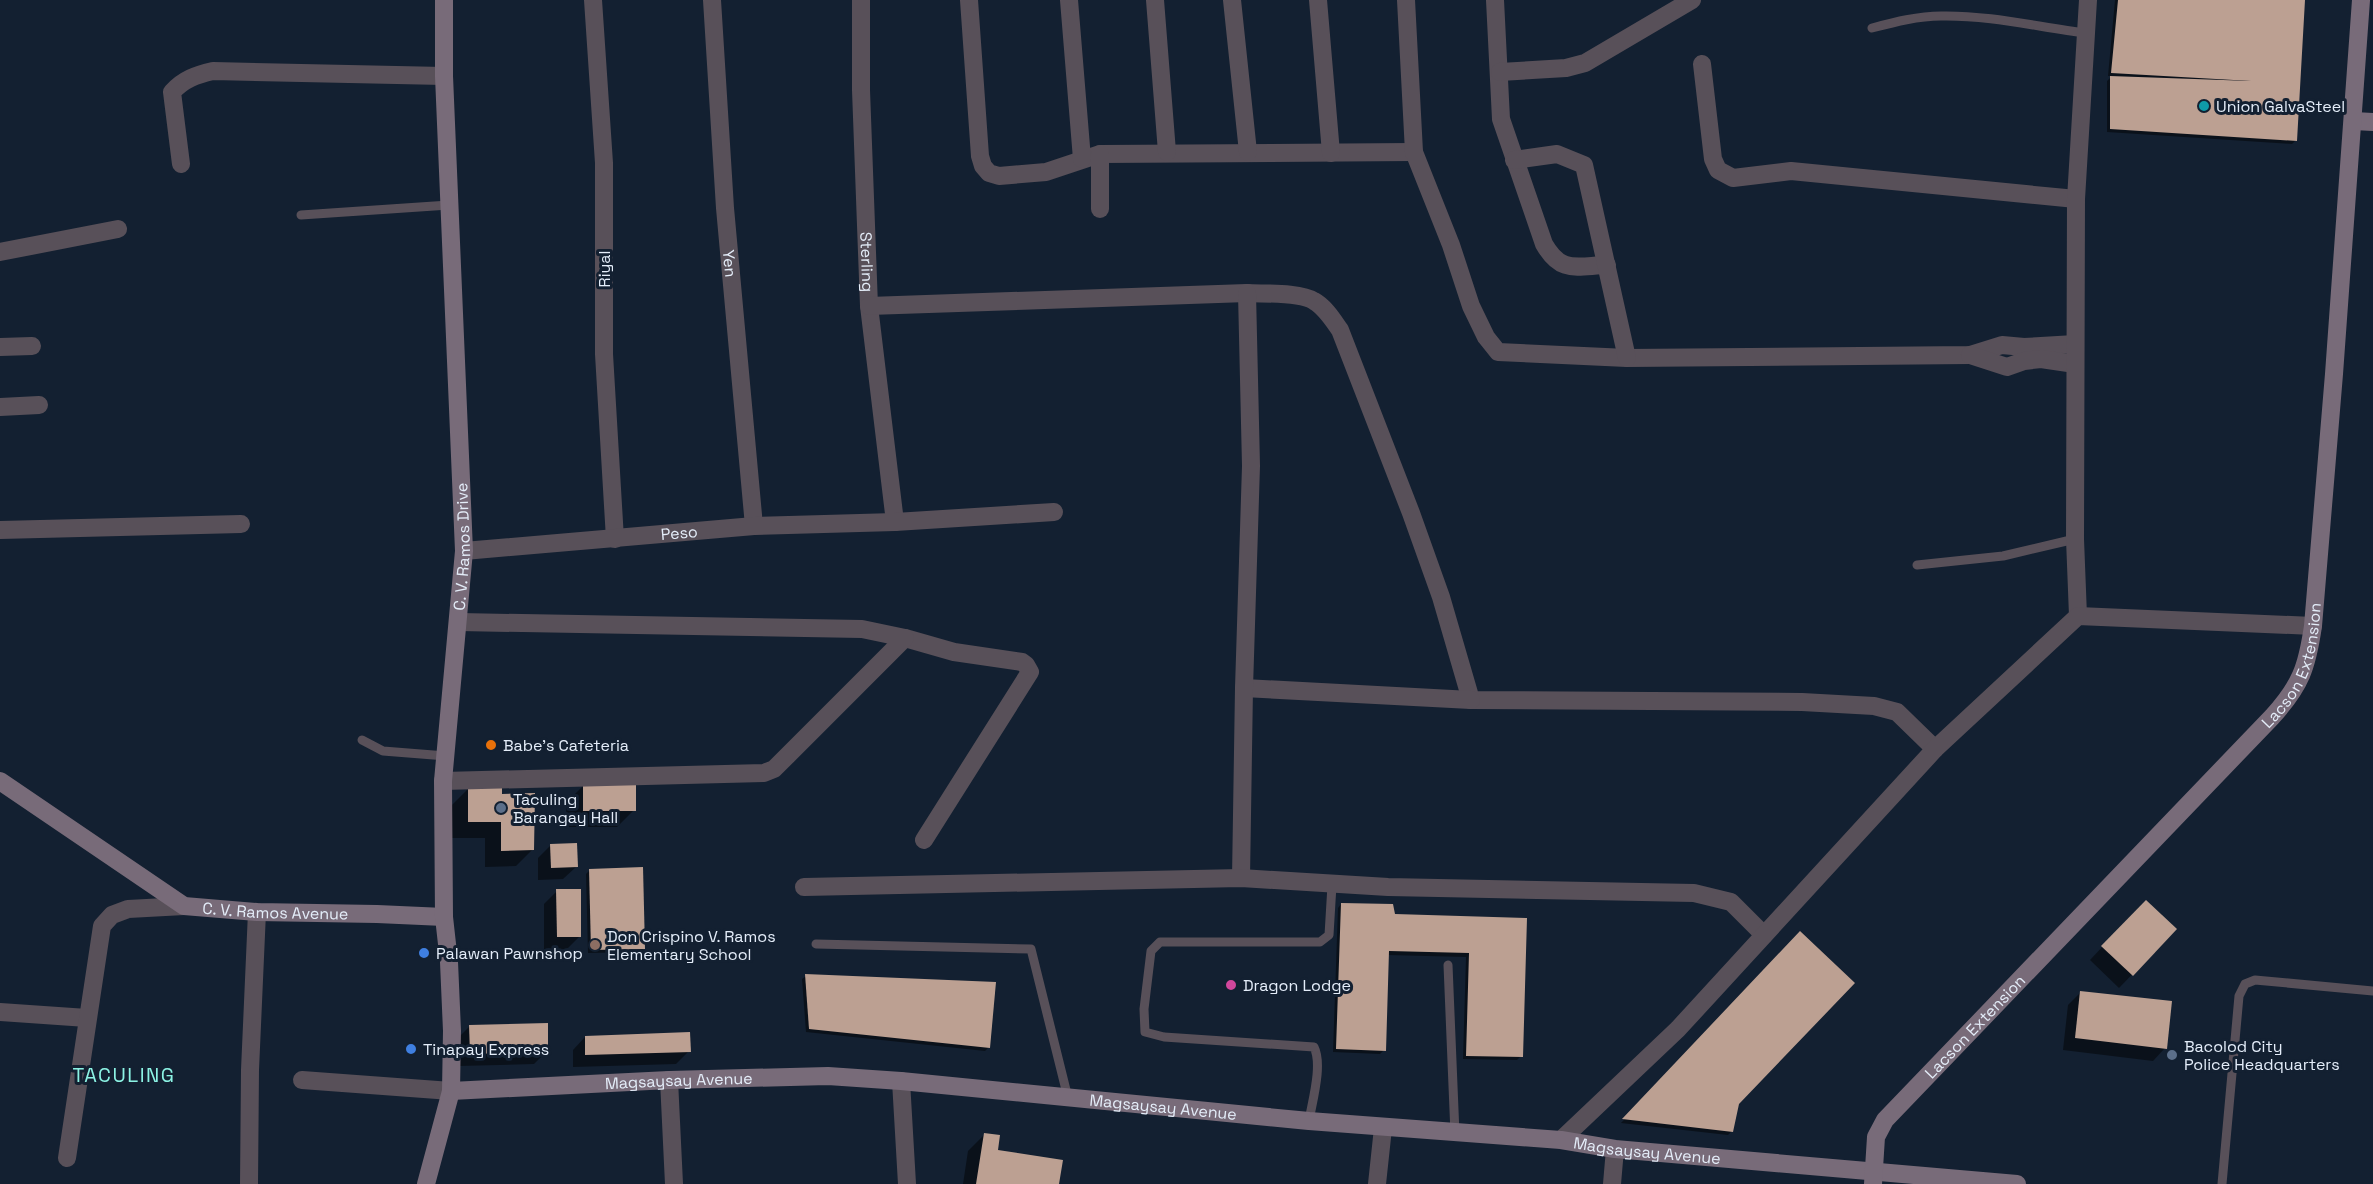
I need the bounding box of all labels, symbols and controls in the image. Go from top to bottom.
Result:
place label: Union GalvaSteel [2216,96,2345,117]
marker: Union GalvaSteel [2197,99,2211,113]
street label: Sterling [856,231,879,292]
street label: Yen [718,249,742,278]
street label: Riyal [594,251,615,287]
street label: C. V. Ramos Drive [448,482,475,611]
street label: Peso [660,520,699,545]
street label: Lacson Extension [2257,602,2325,732]
place label: Babe’s Cafeteria [503,735,629,756]
marker: Babe’s Cafeteria [484,738,498,752]
place label: Taculing Barangay Hall [513,789,618,828]
marker: Taculing Barangay Hall [494,801,508,815]
street label: C. V. Ramos Avenue [202,897,348,924]
place label: Don Crispino V. Ramos Elementary School [607,926,776,965]
marker: Don Crispino V. Ramos Elementary School [588,938,602,952]
place label: Palawan Pawnshop [436,943,583,964]
marker: Palawan Pawnshop [417,946,431,960]
street label: Lacson Extension [1920,970,2030,1083]
place label: Dragon Lodge [1243,975,1351,996]
marker: Dragon Lodge [1224,978,1238,992]
place label: Bacolod City Police Headquarters [2184,1036,2340,1075]
place label: Tinapay Express [423,1039,549,1060]
marker: Tinapay Express [404,1042,418,1056]
marker: Bacolod City Police Headquarters [2165,1048,2179,1062]
district label: TACULING [72,1062,176,1088]
street label: Magsaysay Avenue [604,1067,753,1094]
street label: Magsaysay Avenue [1089,1089,1238,1124]
street label: Magsaysay Avenue [1572,1132,1722,1169]

